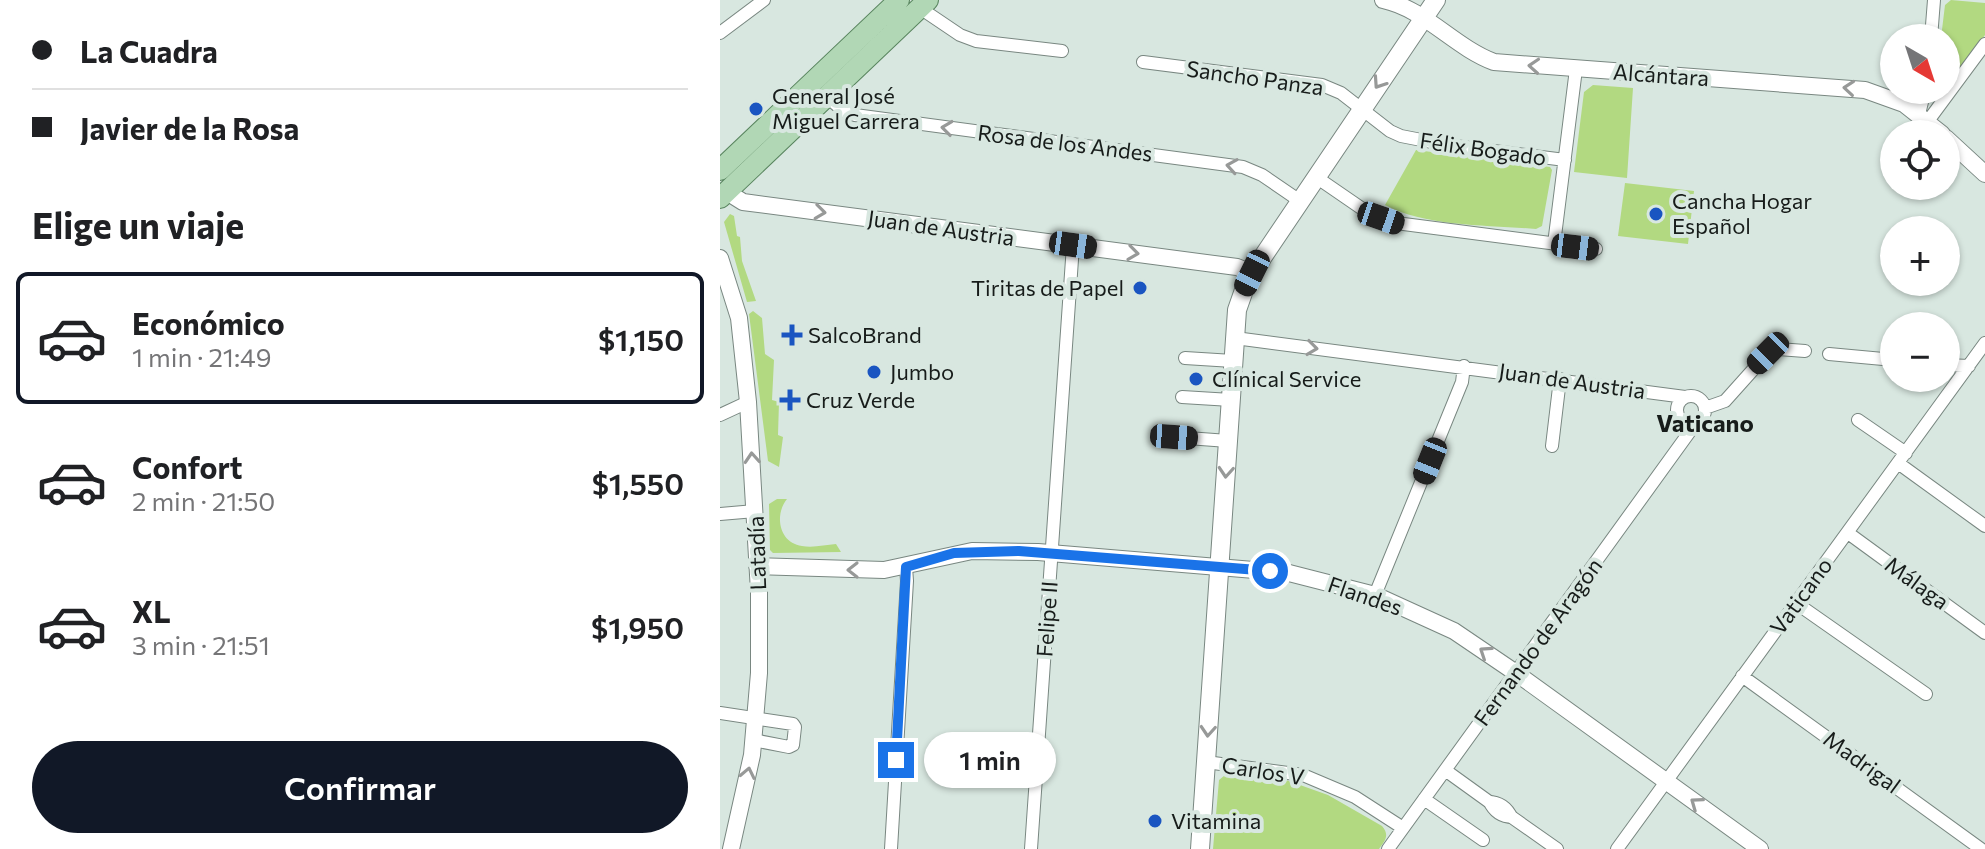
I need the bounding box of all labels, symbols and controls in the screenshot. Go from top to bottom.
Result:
north arrow [1880,24,1960,104]
map controls [1880,24,1960,392]
text: La Cuadra [80,32,218,69]
street label: Sancho Panza [1185,55,1325,100]
one-way arrow [1527,58,1540,75]
street label: Alcántara [1612,58,1710,91]
one-way arrow [1374,75,1389,89]
one-way arrow [1842,80,1855,97]
place label: General José Miguel Carrera [772,82,920,134]
marker: General José Miguel Carrera [747,100,765,118]
text: Javier de la Rosa [80,109,299,146]
street label: Rosa de los Andes [976,118,1154,167]
one-way arrow [940,119,953,136]
button: locate [1880,120,1960,200]
street label: Félix Bogado [1418,126,1548,171]
one-way arrow [1225,158,1239,175]
place label: Cancha Hogar Español [1672,187,1812,239]
car [1354,199,1408,237]
text: Elige un viaje [32,202,244,246]
one-way arrow [813,203,827,220]
street label: Juan de Austria [866,204,1016,251]
marker: Cancha Hogar Español [1647,205,1665,223]
button: + [1880,216,1960,296]
car [1048,230,1098,260]
car [1550,232,1600,262]
one-way arrow [1126,244,1140,261]
car [1231,246,1273,300]
place label: Tiritas de Papel [971,274,1124,301]
marker: Tiritas de Papel [1131,279,1149,297]
icon: car [36,302,108,374]
text: Económico [132,304,285,341]
button: − [1880,312,1960,392]
text: $1,150 [598,320,684,357]
place label: SalcoBrand [808,321,922,348]
marker: SalcoBrand [783,326,801,344]
car [1743,328,1793,378]
one-way arrow [1306,339,1319,356]
text: 1 min · 21:49 [132,341,272,372]
street label: Juan de Austria [1497,357,1647,404]
place label: Jumbo [890,358,954,385]
marker: Jumbo [865,363,883,381]
place label: Clínical Service [1212,365,1361,392]
marker: Clínical Service [1187,370,1205,388]
place label: Cruz Verde [806,386,915,413]
marker: Cruz Verde [781,391,799,409]
district label: Vaticano [1656,408,1754,437]
car [1149,423,1199,451]
car [1410,434,1450,488]
icon: car [36,446,108,518]
text: Confort [132,448,243,485]
one-way arrow [744,451,761,464]
text: $1,550 [592,464,684,501]
one-way arrow [1218,466,1235,479]
text: 2 min · 21:50 [132,485,275,516]
street label: Latadía [742,515,771,591]
street label: Málaga [1880,550,1955,615]
street label: Vaticano [1764,552,1837,639]
route start [1252,553,1288,589]
street label: Fernando de Aragón [1468,553,1607,731]
one-way arrow [846,561,859,579]
street label: Flandes [1325,570,1406,621]
street label: Felipe II [1030,580,1063,658]
icon: car [36,590,108,662]
text: XL [132,592,171,629]
text: $1,950 [591,608,684,645]
text: 3 min · 21:51 [132,629,270,660]
one-way arrow [1479,647,1494,662]
one-way arrow [1200,725,1217,738]
street label: Madrigal [1819,725,1906,798]
callout: 1 min [924,732,1056,788]
button: Confirmar [32,741,688,833]
route end [878,742,914,778]
text: 1 min [959,744,1021,775]
street label: Carlos V [1220,751,1306,790]
one-way arrow [739,767,756,780]
one-way arrow [1691,799,1705,813]
place label: Vitamina [1171,807,1261,834]
marker: Vitamina [1146,812,1164,830]

